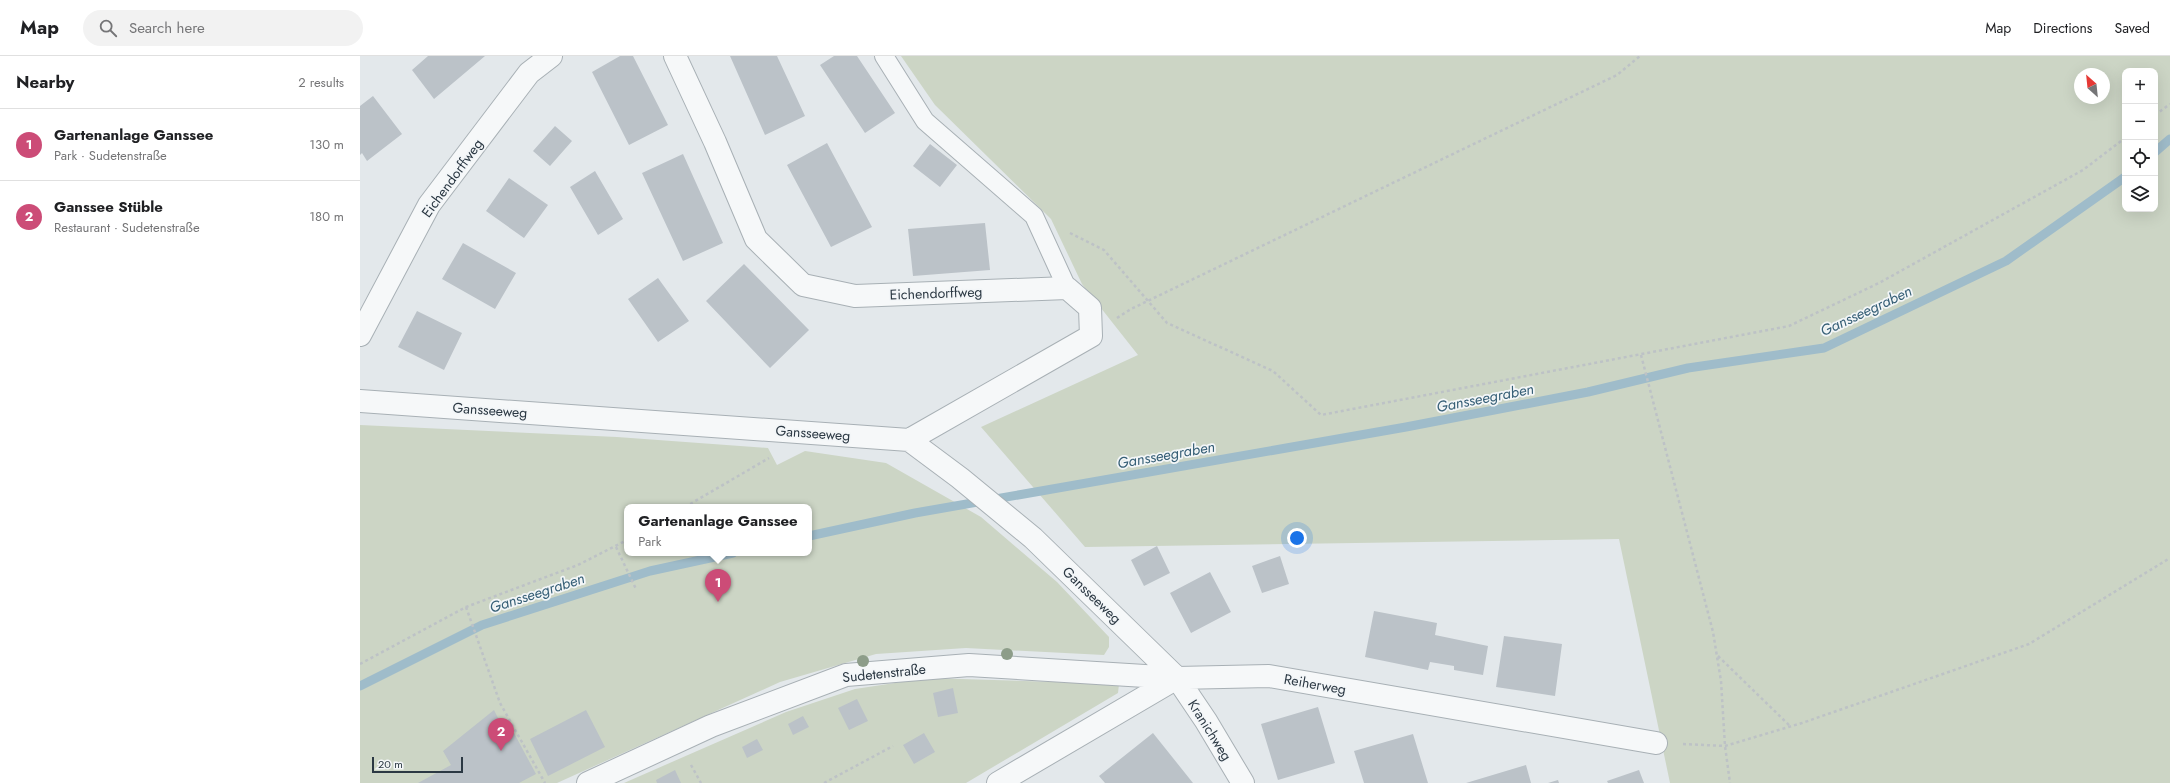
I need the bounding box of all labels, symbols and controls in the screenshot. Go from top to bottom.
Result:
search box [83,10,363,46]
text: Map [20,14,59,41]
icon: search [97,17,119,39]
text: Search here [129,17,205,39]
text: Map [1985,18,2011,38]
text: Directions [2033,18,2093,38]
text: Saved [2115,18,2150,38]
north arrow [2074,68,2110,104]
map controls [2122,68,2158,212]
button: + [2122,68,2158,104]
text: Nearby [16,70,74,94]
text: 2 results [298,73,344,92]
button: − [2122,104,2158,140]
text: Gartenanlage Ganssee [54,124,213,146]
text: 1 [26,135,32,154]
text: 130 m [309,135,344,154]
street label: Eichendorffweg [417,135,487,221]
button: locate [2122,140,2158,176]
text: Park · Sudetenstraße [54,146,167,165]
button: layers [2122,176,2158,212]
text: Ganssee Stüble [54,196,163,218]
text: 2 [25,207,33,226]
text: 180 m [309,207,344,226]
text: Restaurant · Sudetenstraße [54,218,200,237]
water label: Gansseegraben [1817,280,1915,342]
street label: Eichendorffweg [889,281,983,305]
water label: Gansseegraben [1434,378,1536,418]
street label: Gansseeweg [452,397,528,423]
street label: Gansseeweg [775,420,851,446]
water label: Gansseegraben [1115,436,1217,474]
popup [624,504,812,556]
text: Gartenanlage Ganssee [638,510,798,532]
your location [1287,528,1307,548]
text: Park [638,532,662,551]
street label: Gansseeweg [1058,562,1126,628]
water label: Gansseegraben [487,567,587,619]
pin: 1 [705,569,731,602]
street label: Sudetenstraße [841,659,927,687]
street label: Reiherweg [1282,669,1348,699]
street label: Kranichweg [1183,695,1237,765]
pin: 2 [488,718,514,751]
scale bar [372,755,463,774]
text: 20 m [378,756,403,772]

